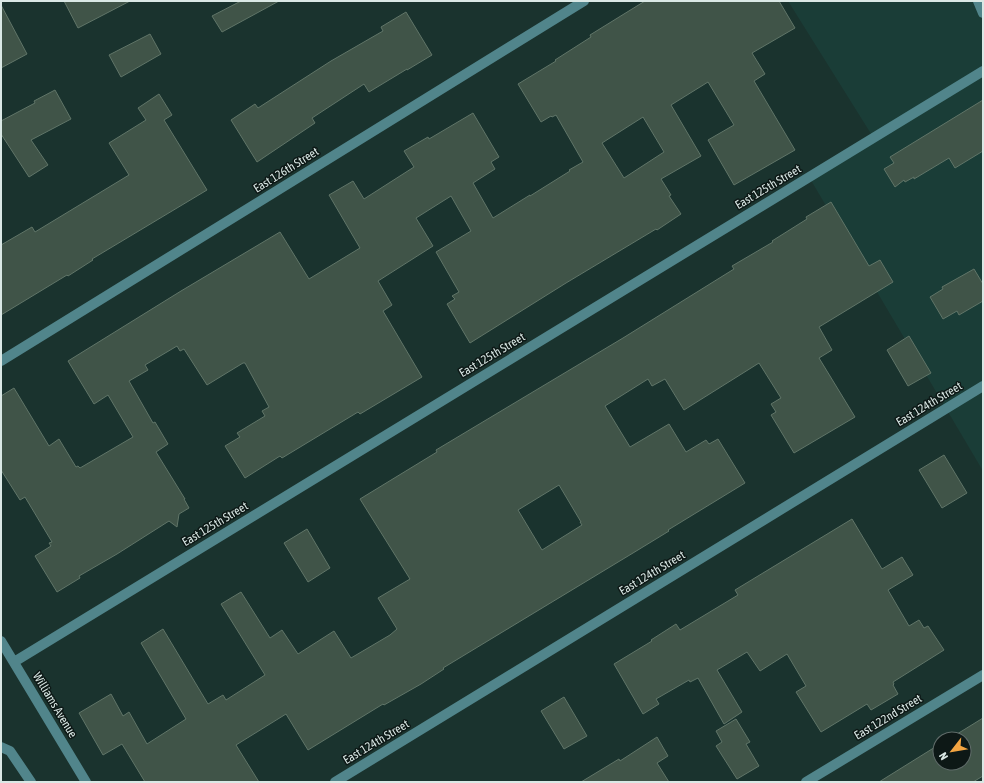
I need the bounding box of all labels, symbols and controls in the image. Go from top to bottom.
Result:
street label: East 126th Street [251,144,322,196]
street label: East 125th Street [733,162,804,212]
street label: East 125th Street [457,330,528,380]
street label: East 124th Street [894,379,965,429]
street label: East 125th Street [180,499,251,549]
street label: East 124th Street [617,548,688,598]
street label: Williams Avenue [30,670,80,740]
street label: East 122nd Street [852,691,925,743]
street label: East 124th Street [341,717,412,767]
north arrow [932,731,972,771]
text: N [937,750,950,762]

